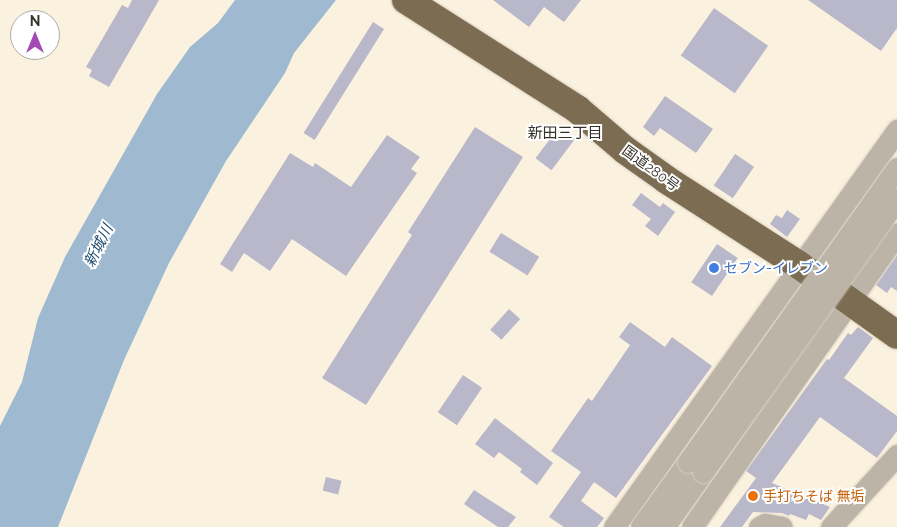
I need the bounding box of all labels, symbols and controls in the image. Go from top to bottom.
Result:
north arrow [10,10,60,60]
text: N [30,13,40,29]
district label: 新田三丁目 [528,125,602,143]
street label: 国道280号 [619,142,683,194]
water label: 新城川 [81,222,117,270]
place label: セブン-イレブン [724,260,828,276]
marker: セブン-イレブン [708,262,720,274]
place label: 手打ちそば 無垢 [763,488,865,504]
marker: 手打ちそば 無垢 [747,490,759,502]

